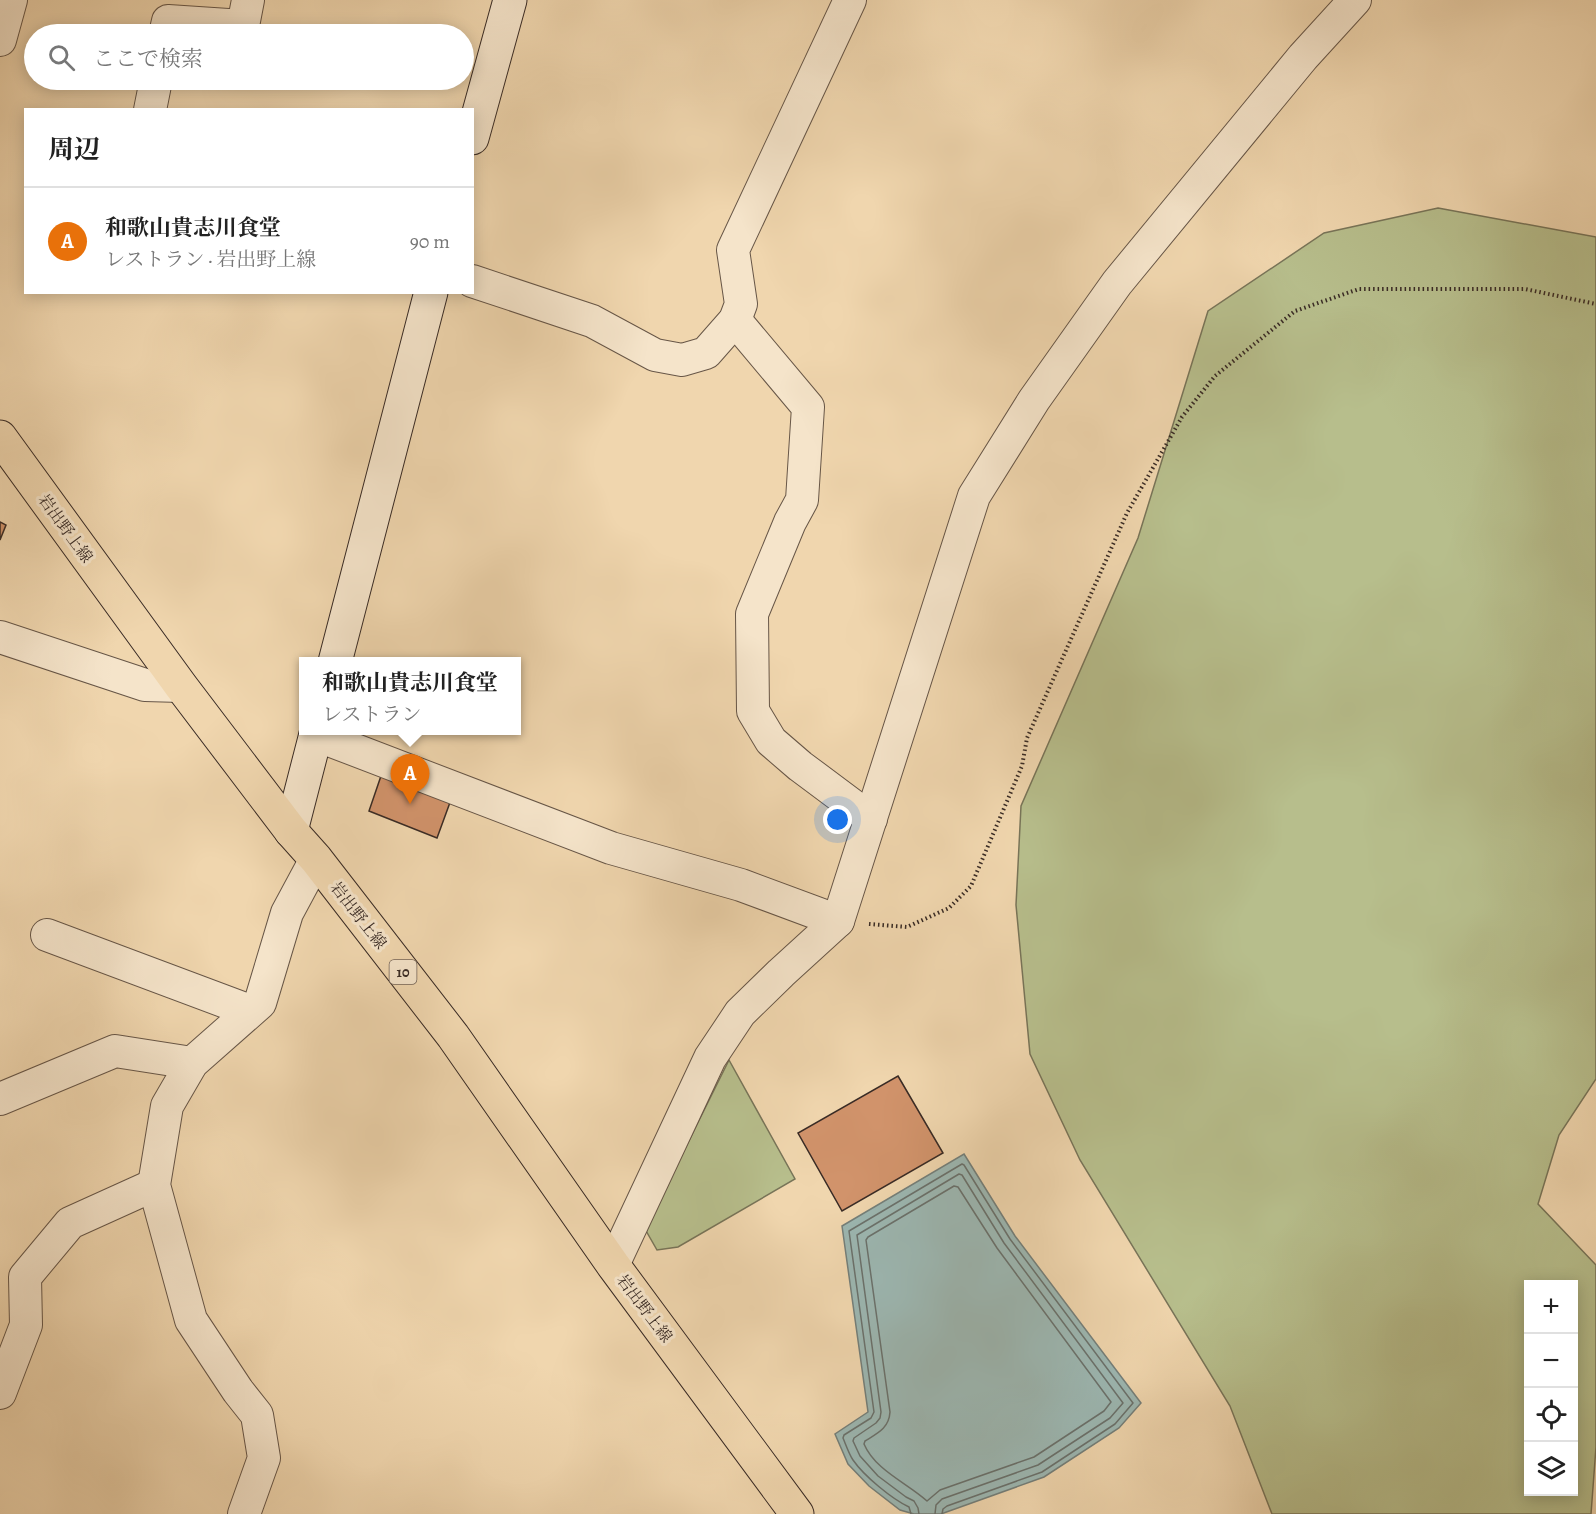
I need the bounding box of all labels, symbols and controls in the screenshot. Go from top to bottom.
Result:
search box [24,24,474,90]
icon: search [45,41,78,74]
text: ここで検索 [93,44,203,74]
text: 周辺 [48,132,100,167]
text: 和歌山貴志川食堂 [105,213,281,243]
text: A [61,228,74,255]
text: 90 m [410,228,450,255]
text: レストラン · 岩出野上線 [105,246,316,273]
street label: 岩出野上線 [33,490,98,567]
popup [299,657,521,735]
text: 和歌山貴志川食堂 [322,668,498,698]
text: レストラン [322,701,421,728]
pin: A [390,754,430,804]
your location [823,805,852,834]
street label: 岩出野上線 [325,877,392,954]
road number: 10 [390,960,416,984]
street label: 岩出野上線 [611,1270,677,1347]
map controls [1524,1280,1578,1496]
button: + [1524,1280,1578,1334]
button: − [1524,1334,1578,1388]
button: locate [1524,1388,1578,1442]
button: layers [1524,1442,1578,1496]

